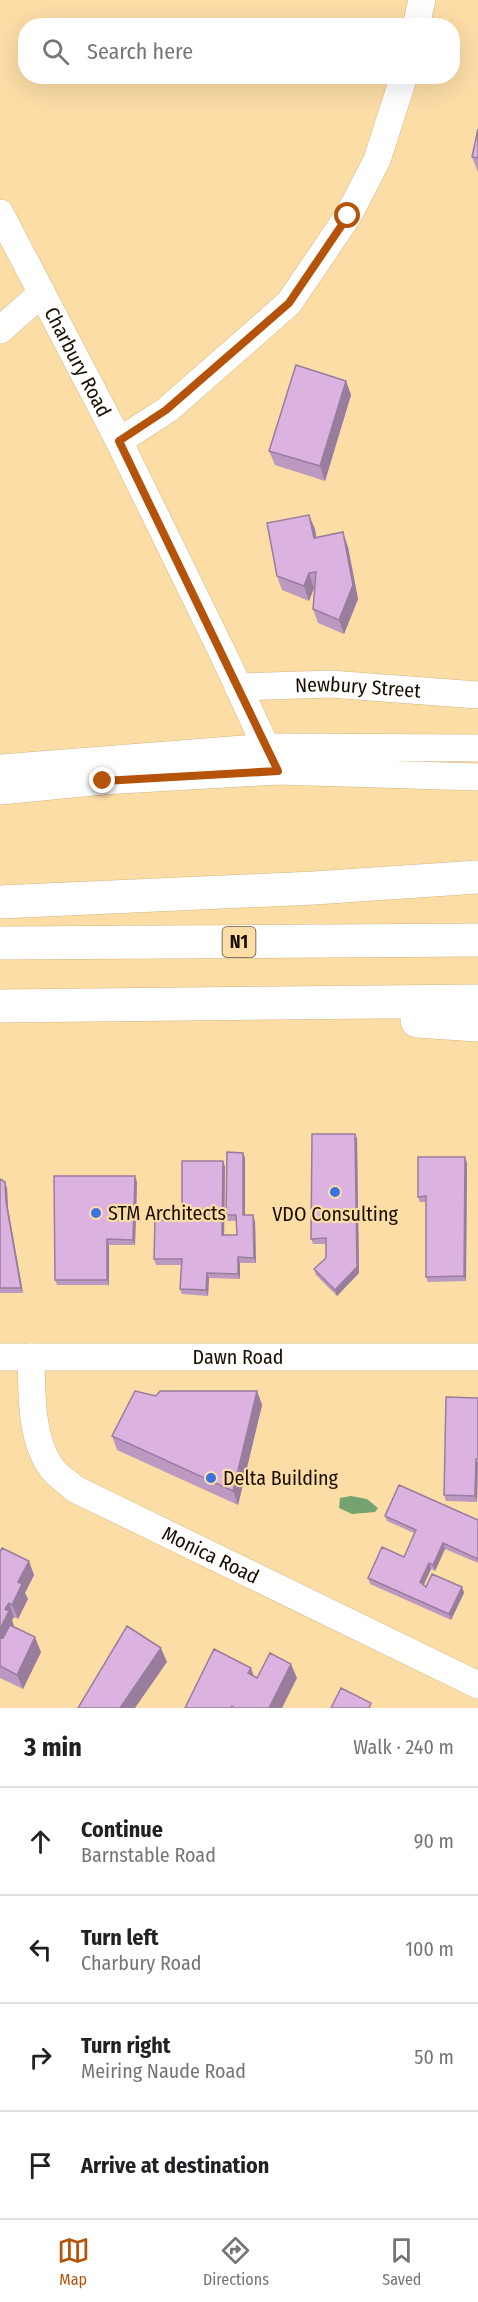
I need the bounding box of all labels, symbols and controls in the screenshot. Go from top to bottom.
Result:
search box [18,18,460,84]
icon: search [39,35,72,68]
text: Search here [87,38,193,65]
route start [334,202,360,228]
street label: Charbury Road [39,303,116,421]
street label: Newbury Street [295,672,422,703]
route end [89,767,115,793]
road number: N1 [222,927,256,957]
marker: VDO Consulting [328,1185,342,1199]
place label: STM Architects [108,1201,226,1225]
place label: VDO Consulting [272,1202,398,1226]
marker: STM Architects [89,1206,103,1220]
street label: Dawn Road [193,1345,283,1369]
place label: Delta Building [223,1466,339,1490]
marker: Delta Building [204,1471,218,1485]
street label: Monica Road [158,1521,263,1589]
text: 3 min [24,1732,82,1763]
text: Walk · 240 m [353,1735,454,1759]
text: Continue [81,1816,163,1843]
icon: ahead [24,1825,57,1858]
text: 90 m [414,1829,454,1853]
text: Barnstable Road [81,1843,216,1867]
text: Turn left [81,1924,159,1951]
icon: left [24,1933,57,1966]
text: 100 m [405,1937,454,1961]
text: Charbury Road [81,1951,201,1975]
text: Turn right [81,2032,170,2059]
icon: right [24,2041,57,2074]
text: 50 m [414,2045,454,2069]
text: Meiring Naude Road [81,2059,246,2083]
icon: arrive [24,2149,57,2182]
text: Arrive at destination [81,2152,269,2179]
tab: Map [57,2234,90,2289]
tab: Directions [203,2234,269,2289]
tab: Saved [382,2234,421,2289]

